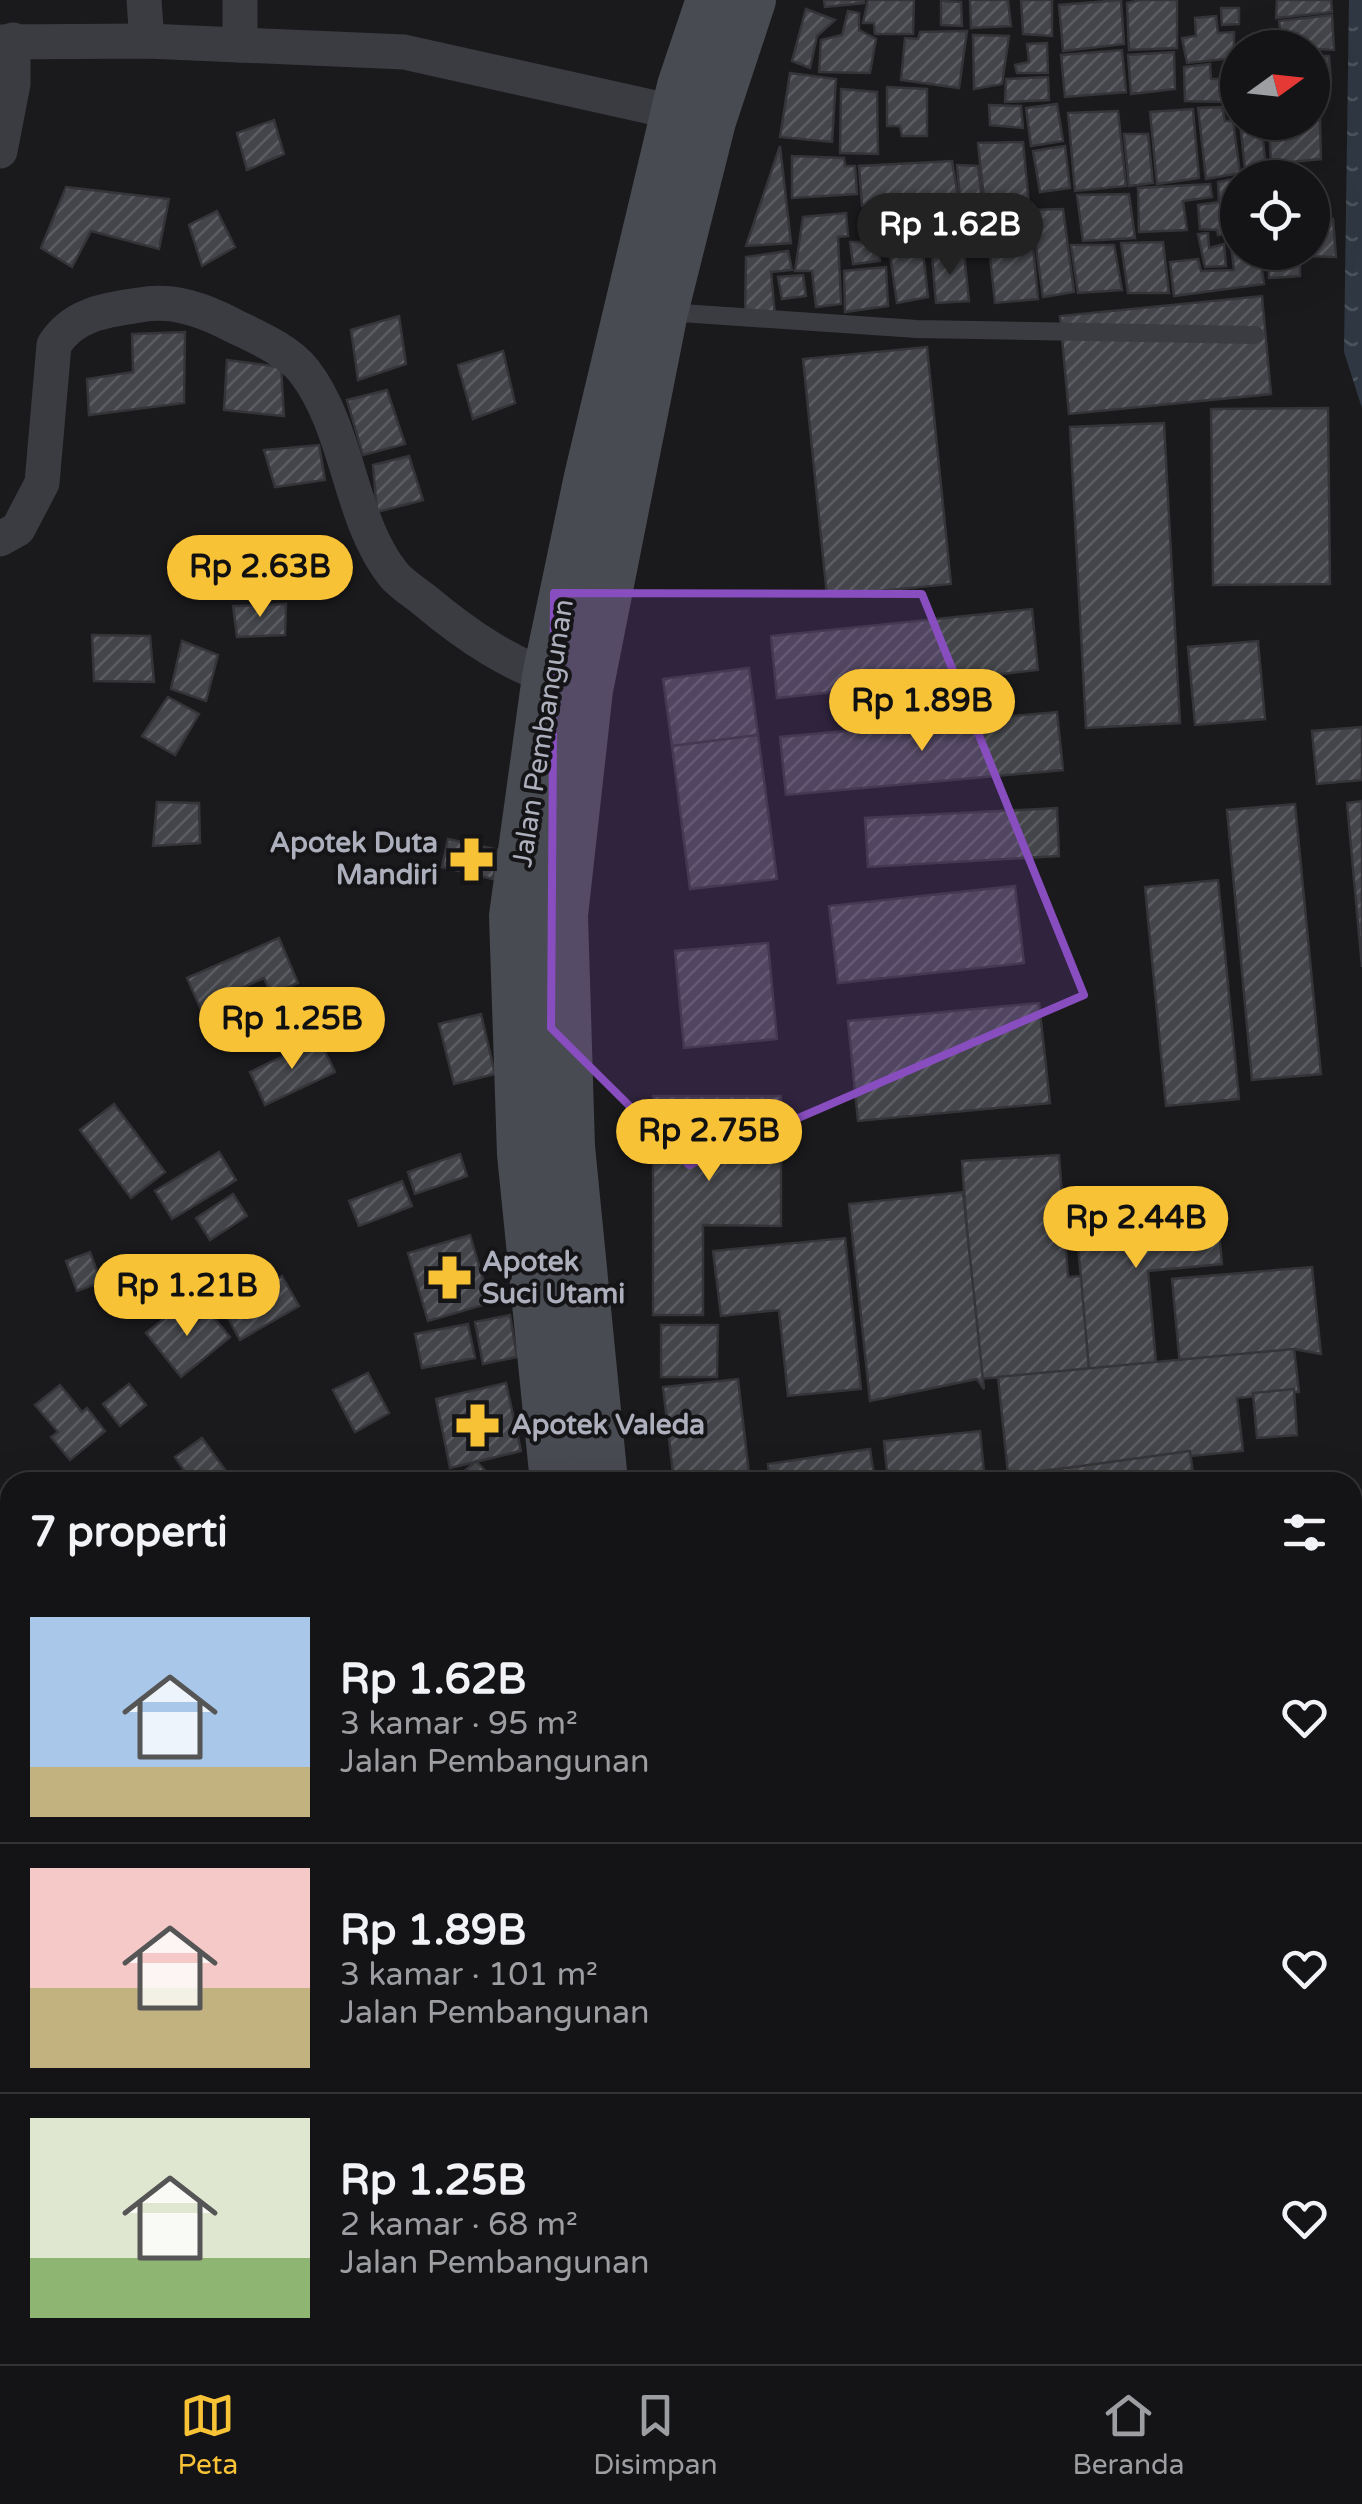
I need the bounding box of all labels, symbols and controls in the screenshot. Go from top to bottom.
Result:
north arrow [1220,30,1330,140]
map controls [1220,30,1330,270]
button: locate [1220,160,1330,270]
pin: Rp 1.62B [847,193,1053,278]
text: Rp 1.62B [879,206,1021,244]
pin: Rp 2.63B [157,535,363,620]
text: Rp 2.63B [189,548,331,586]
street label: Jalan Pembangunan [505,597,581,869]
pin: Rp 1.89B [819,669,1025,754]
text: Rp 1.89B [851,682,993,720]
place label: Apotek Duta Mandiri [270,826,438,892]
pharmacy icon: Apotek Duta Mandiri [447,835,495,883]
pin: Rp 1.25B [189,987,395,1072]
text: Rp 1.25B [221,1000,363,1038]
pin: Rp 2.75B [606,1099,812,1184]
text: Rp 2.75B [638,1112,780,1150]
pin: Rp 2.44B [1033,1186,1239,1271]
text: Rp 2.44B [1065,1199,1207,1237]
place label: Apotek Suci Utami [482,1245,625,1311]
pin: Rp 1.21B [84,1254,290,1339]
pharmacy icon: Apotek Suci Utami [425,1254,473,1302]
text: Rp 1.21B [116,1267,258,1305]
pharmacy icon: Apotek Valeda [454,1401,502,1449]
place label: Apotek Valeda [511,1408,705,1442]
icon: filters [1277,1505,1332,1560]
text: 7 properti [30,1507,228,1558]
text: Rp 1.62B [340,1654,526,1705]
icon: home [110,1657,230,1777]
icon: heart [1277,1690,1332,1745]
text: 3 kamar · 95 m² [340,1705,578,1743]
text: Jalan Pembangunan [340,1743,650,1781]
text: Rp 1.89B [340,1905,526,1956]
icon: home [110,1908,230,2028]
icon: heart [1277,1941,1332,1996]
text: 3 kamar · 101 m² [340,1956,598,1994]
text: Jalan Pembangunan [340,1994,650,2032]
text: Rp 1.25B [340,2155,526,2206]
icon: home [110,2158,230,2278]
icon: heart [1277,2191,1332,2246]
text: 2 kamar · 68 m² [340,2206,578,2244]
text: Jalan Pembangunan [340,2244,650,2282]
tab: Peta [177,2388,238,2482]
tab: Disimpan [593,2388,717,2482]
tab: Beranda [1072,2388,1185,2482]

